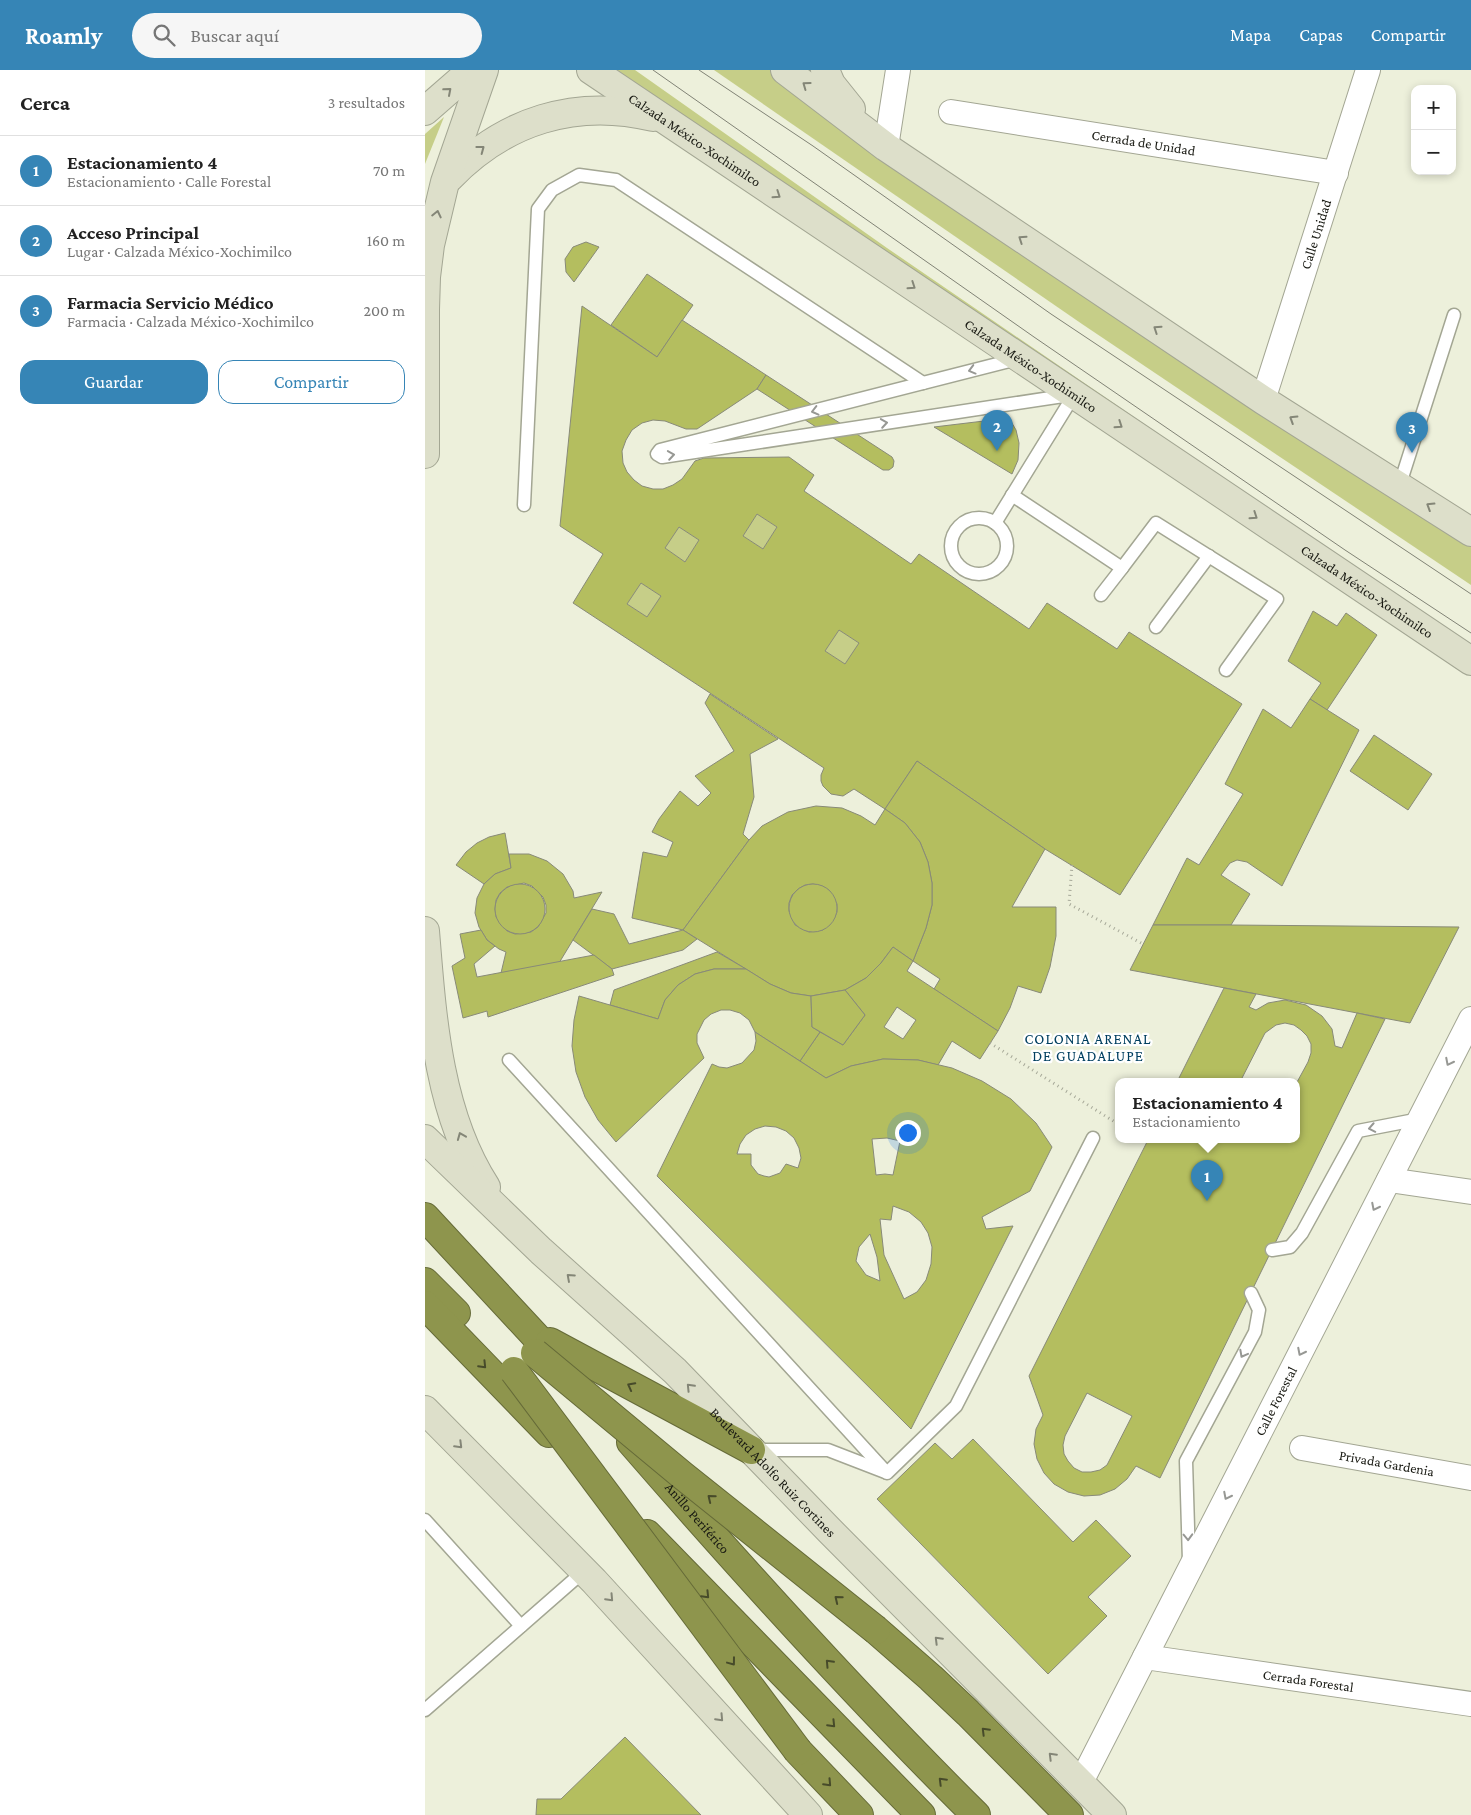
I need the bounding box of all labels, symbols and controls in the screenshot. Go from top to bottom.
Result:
search box [132,13,482,58]
icon: search [150,21,178,49]
text: Roamly [25,22,102,49]
text: Buscar aquí [190,25,279,46]
text: Mapa [1230,25,1271,45]
text: Capas [1299,25,1343,45]
text: Compartir [1371,25,1446,45]
one-way arrow [802,82,812,91]
map controls [1411,85,1456,175]
button: + [1411,85,1456,130]
one-way arrow [443,87,452,96]
street label: Calzada México-Xochimilco [626,90,764,190]
text: Cerca [20,91,70,115]
text: 3 resultados [328,94,405,111]
street label: Cerrada de Unidad [1091,126,1197,159]
button: − [1411,130,1456,175]
one-way arrow [475,146,485,155]
text: Estacionamiento 4 [67,152,217,173]
text: 1 [33,162,39,179]
text: 70 m [373,162,405,179]
text: Estacionamiento · Calle Forestal [67,173,271,190]
one-way arrow [771,189,781,198]
street label: Calle Unidad [1297,197,1335,271]
one-way arrow [431,210,442,219]
text: Acceso Principal [67,222,199,243]
text: 2 [32,232,40,249]
text: 160 m [367,232,405,249]
one-way arrow [1019,235,1028,245]
text: Lugar · Calzada México-Xochimilco [67,243,292,260]
one-way arrow [906,280,916,289]
text: Farmacia Servicio Médico [67,292,274,313]
text: 3 [32,302,40,319]
text: 200 m [363,302,405,319]
text: Farmacia · Calzada México-Xochimilco [67,313,314,330]
street label: Calzada México-Xochimilco [962,315,1100,416]
one-way arrow [1153,326,1163,335]
button: Guardar [20,360,208,404]
button: Compartir [218,360,405,404]
one-way arrow [969,365,977,375]
one-way arrow [810,405,819,416]
pin: 2 [981,410,1013,451]
pin: 3 [1396,412,1428,453]
one-way arrow [1289,416,1298,425]
one-way arrow [879,419,888,429]
one-way arrow [1114,419,1123,428]
one-way arrow [667,451,675,461]
one-way arrow [1426,503,1435,512]
one-way arrow [1249,510,1258,519]
street label: Calzada México-Xochimilco [1298,541,1436,641]
district label: COLONIA ARENAL DE GUADALUPE [1025,1031,1151,1064]
one-way arrow [1445,1057,1455,1066]
popup [1115,1078,1300,1143]
text: Estacionamiento 4 [1132,1092,1283,1113]
text: Estacionamiento [1132,1113,1240,1130]
your location [895,1120,921,1146]
one-way arrow [1367,1122,1376,1133]
one-way arrow [457,1132,468,1141]
pin: 1 [1191,1160,1223,1201]
one-way arrow [1371,1202,1381,1211]
one-way arrow [566,1274,575,1283]
one-way arrow [1297,1347,1307,1356]
one-way arrow [1239,1349,1249,1358]
one-way arrow [477,1360,486,1369]
street label: Calle Forestal [1251,1364,1300,1438]
one-way arrow [628,1382,637,1392]
one-way arrow [687,1383,696,1392]
street label: Boulevard Adolfo Ruiz Cortines [707,1404,839,1540]
one-way arrow [453,1439,462,1448]
street label: Privada Gardenia [1338,1447,1436,1479]
street label: Anillo Periférico [662,1479,733,1557]
one-way arrow [1223,1491,1233,1500]
one-way arrow [708,1495,717,1503]
one-way arrow [1183,1534,1194,1542]
one-way arrow [700,1589,709,1598]
one-way arrow [604,1593,613,1602]
one-way arrow [835,1597,844,1605]
one-way arrow [935,1637,944,1646]
one-way arrow [726,1656,735,1666]
one-way arrow [826,1660,835,1669]
street label: Cerrada Forestal [1262,1666,1355,1695]
one-way arrow [714,1712,723,1721]
one-way arrow [826,1718,835,1727]
one-way arrow [982,1727,991,1736]
one-way arrow [1049,1753,1058,1762]
one-way arrow [822,1777,831,1786]
one-way arrow [938,1778,947,1787]

